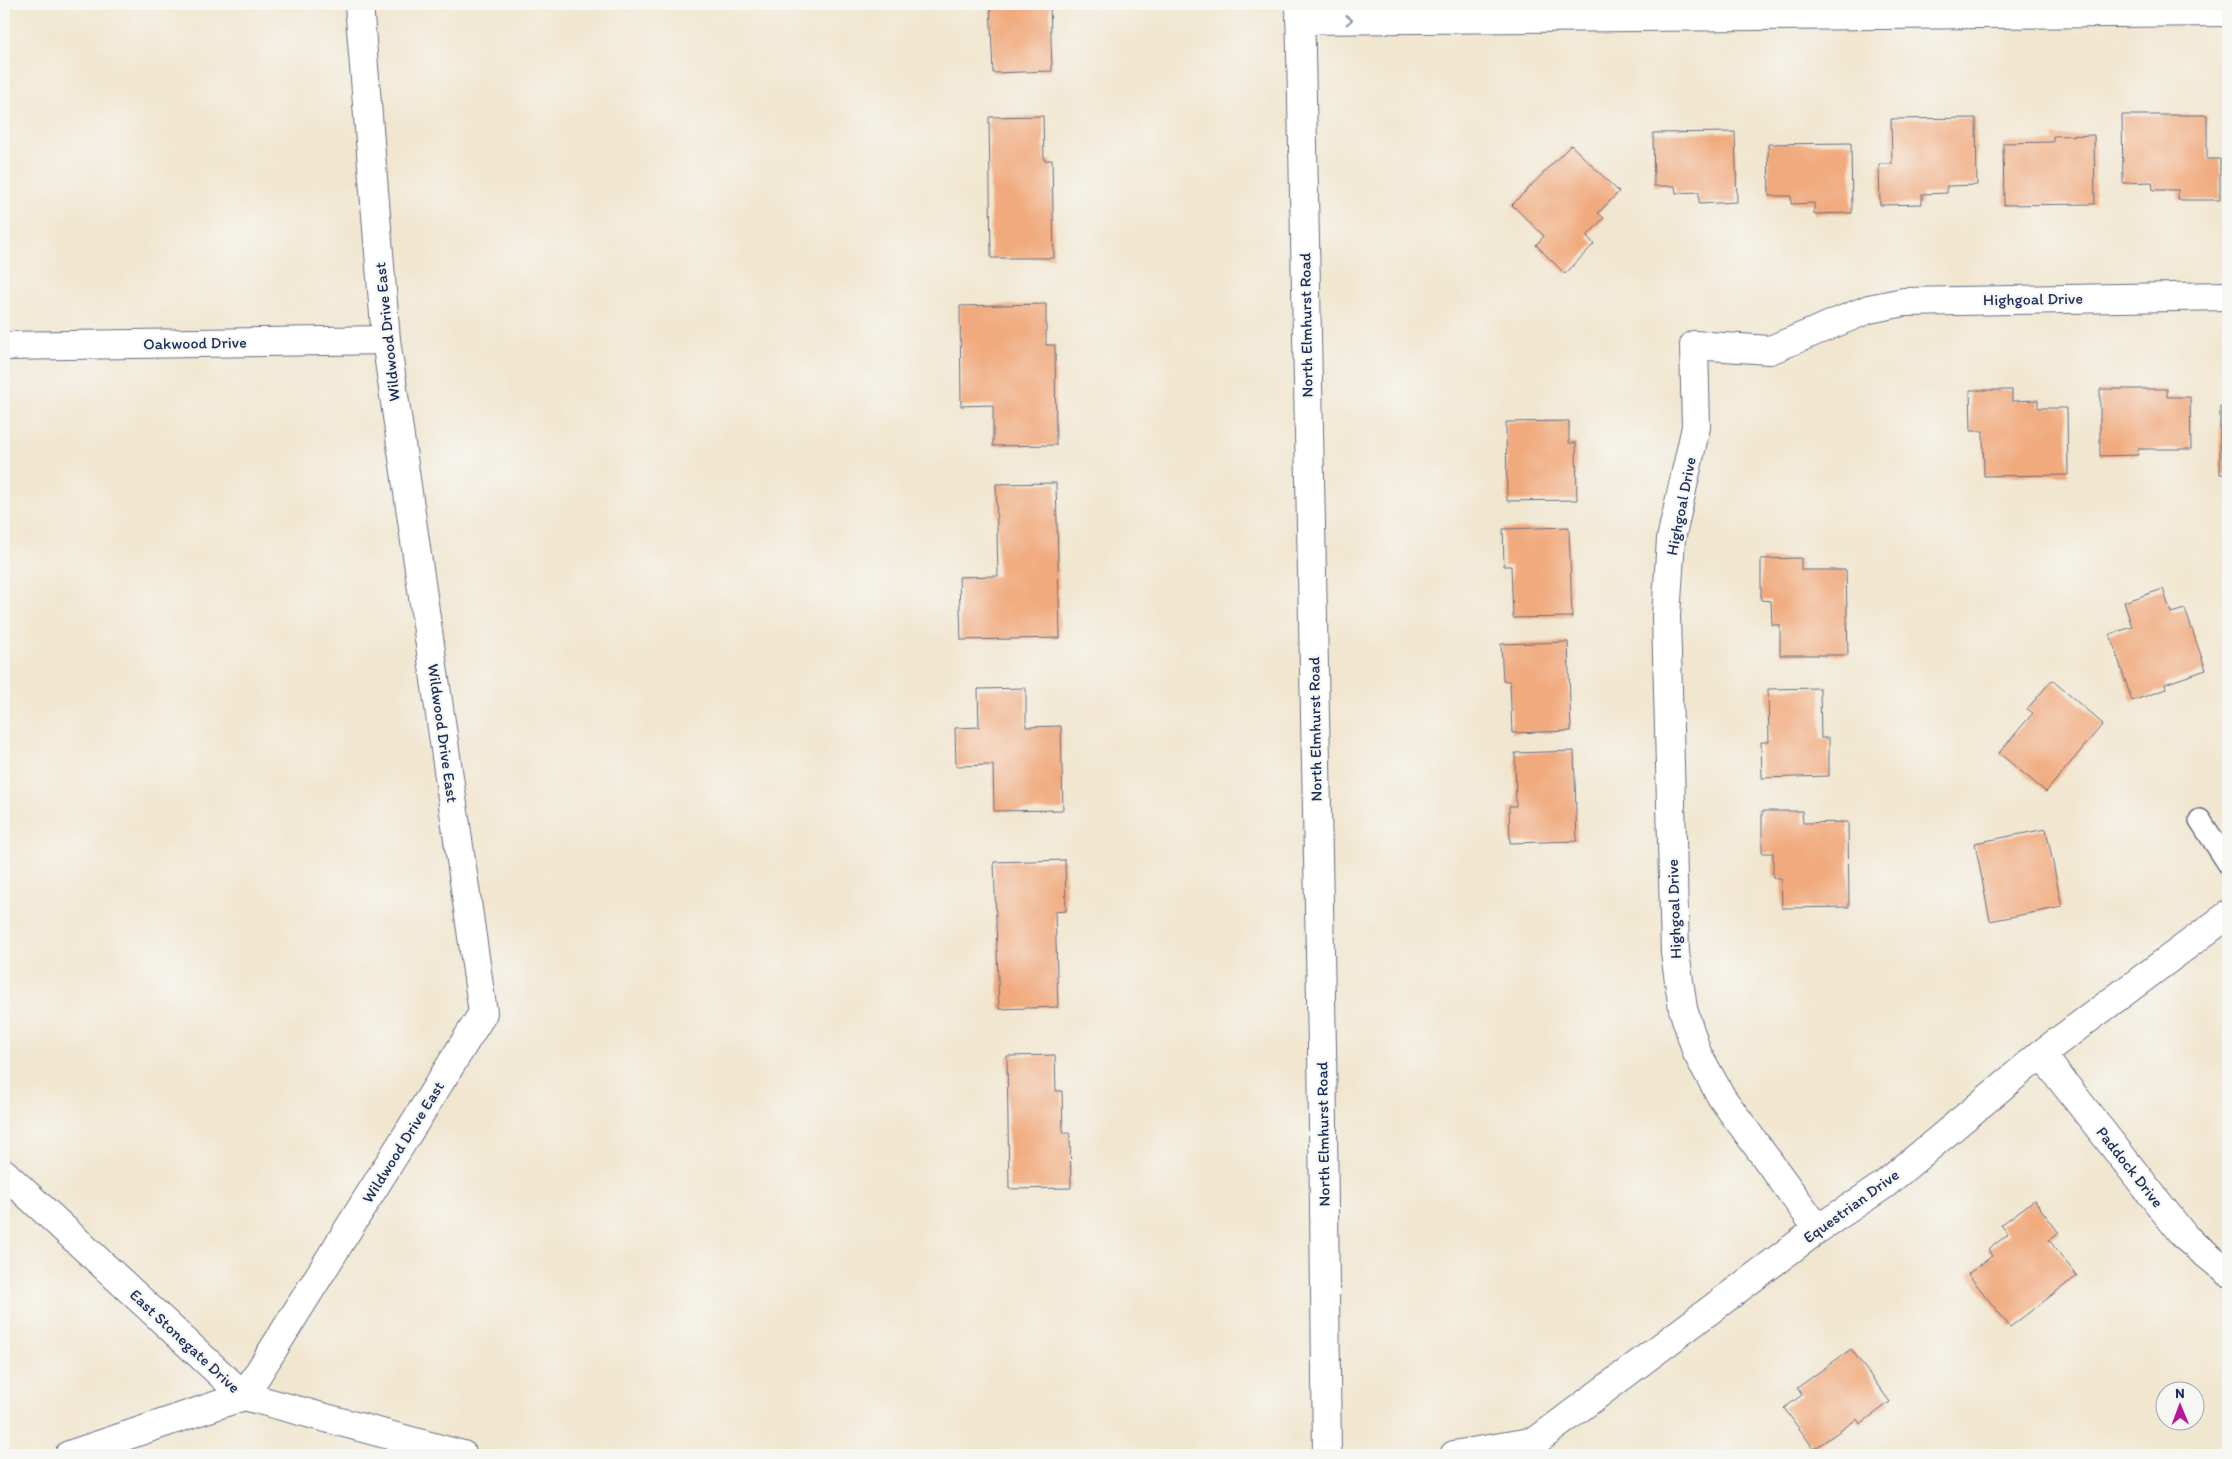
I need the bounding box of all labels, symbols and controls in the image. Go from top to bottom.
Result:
one-way arrow [1345,15,1353,25]
street label: North Elmhurst Road [1295,252,1317,398]
street label: Wildwood Drive East [370,261,404,403]
street label: Highgoal Drive [1983,289,2083,309]
street label: Oakwood Drive [143,333,247,353]
street label: Highgoal Drive [1662,455,1700,557]
street label: North Elmhurst Road [1304,656,1326,802]
street label: Wildwood Drive East [424,662,462,804]
street label: Highgoal Drive [1663,859,1685,959]
street label: North Elmhurst Road [1312,1061,1334,1207]
street label: Wildwood Drive East [358,1078,448,1206]
street label: Paddock Drive [2092,1123,2168,1211]
street label: Equestrian Drive [1799,1165,1903,1247]
street label: East Stonegate Drive [126,1285,244,1397]
north arrow [2154,1382,2204,1432]
text: N [2175,1385,2185,1402]

